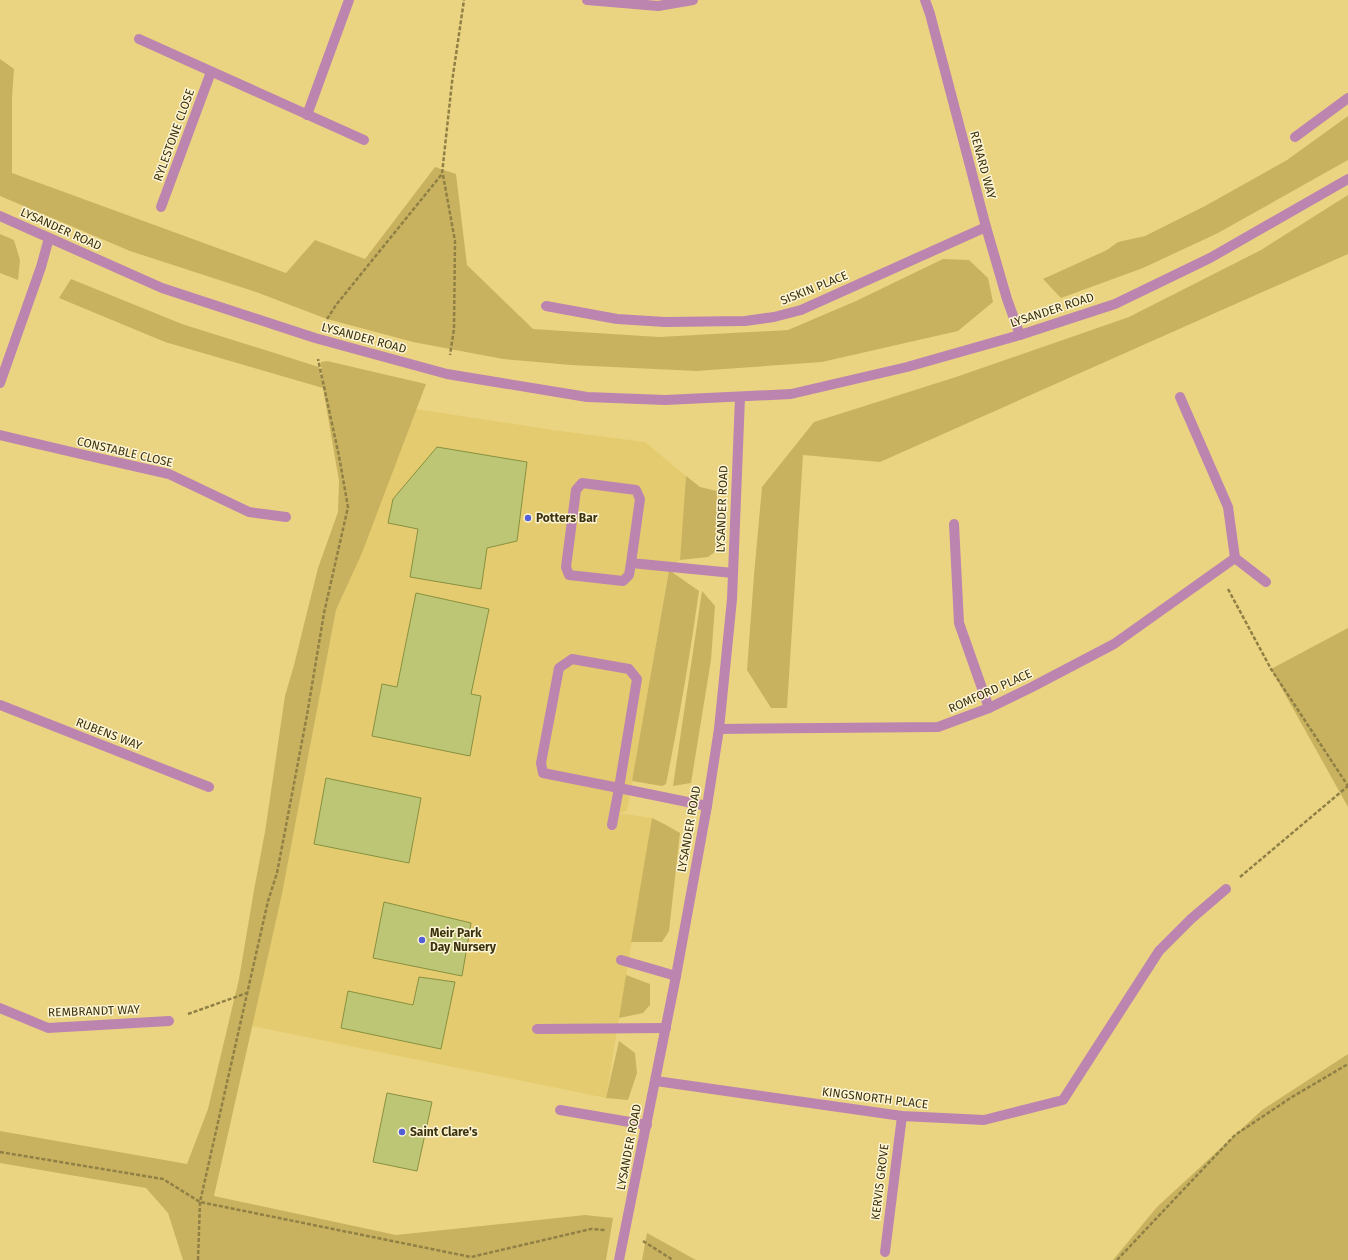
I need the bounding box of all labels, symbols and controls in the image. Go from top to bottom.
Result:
street label: RYLESTONE CLOSE [151,87,197,183]
street label: RENARD WAY [967,130,999,201]
street label: LYSANDER ROAD [18,205,104,253]
street label: SISKIN PLACE [778,268,850,308]
street label: LYSANDER ROAD [1008,290,1096,330]
street label: LYSANDER ROAD [320,320,408,356]
street label: CONSTABLE CLOSE [76,434,174,470]
street label: LYSANDER ROAD [713,465,731,553]
place label: Potters Bar [536,511,598,525]
marker: Potters Bar [523,513,533,523]
street label: ROMFORD PLACE [946,666,1034,716]
street label: RUBENS WAY [74,715,144,753]
street label: LYSANDER ROAD [675,785,704,873]
place label: Meir Park Day Nursery [430,926,497,954]
marker: Meir Park Day Nursery [417,935,427,945]
street label: REMBRANDT WAY [48,1002,141,1020]
street label: KINGSNORTH PLACE [821,1085,929,1111]
street label: LYSANDER ROAD [614,1103,644,1191]
place label: Saint Clare's [410,1125,478,1139]
marker: Saint Clare's [397,1127,407,1137]
street label: KERVIS GROVE [868,1143,892,1221]

